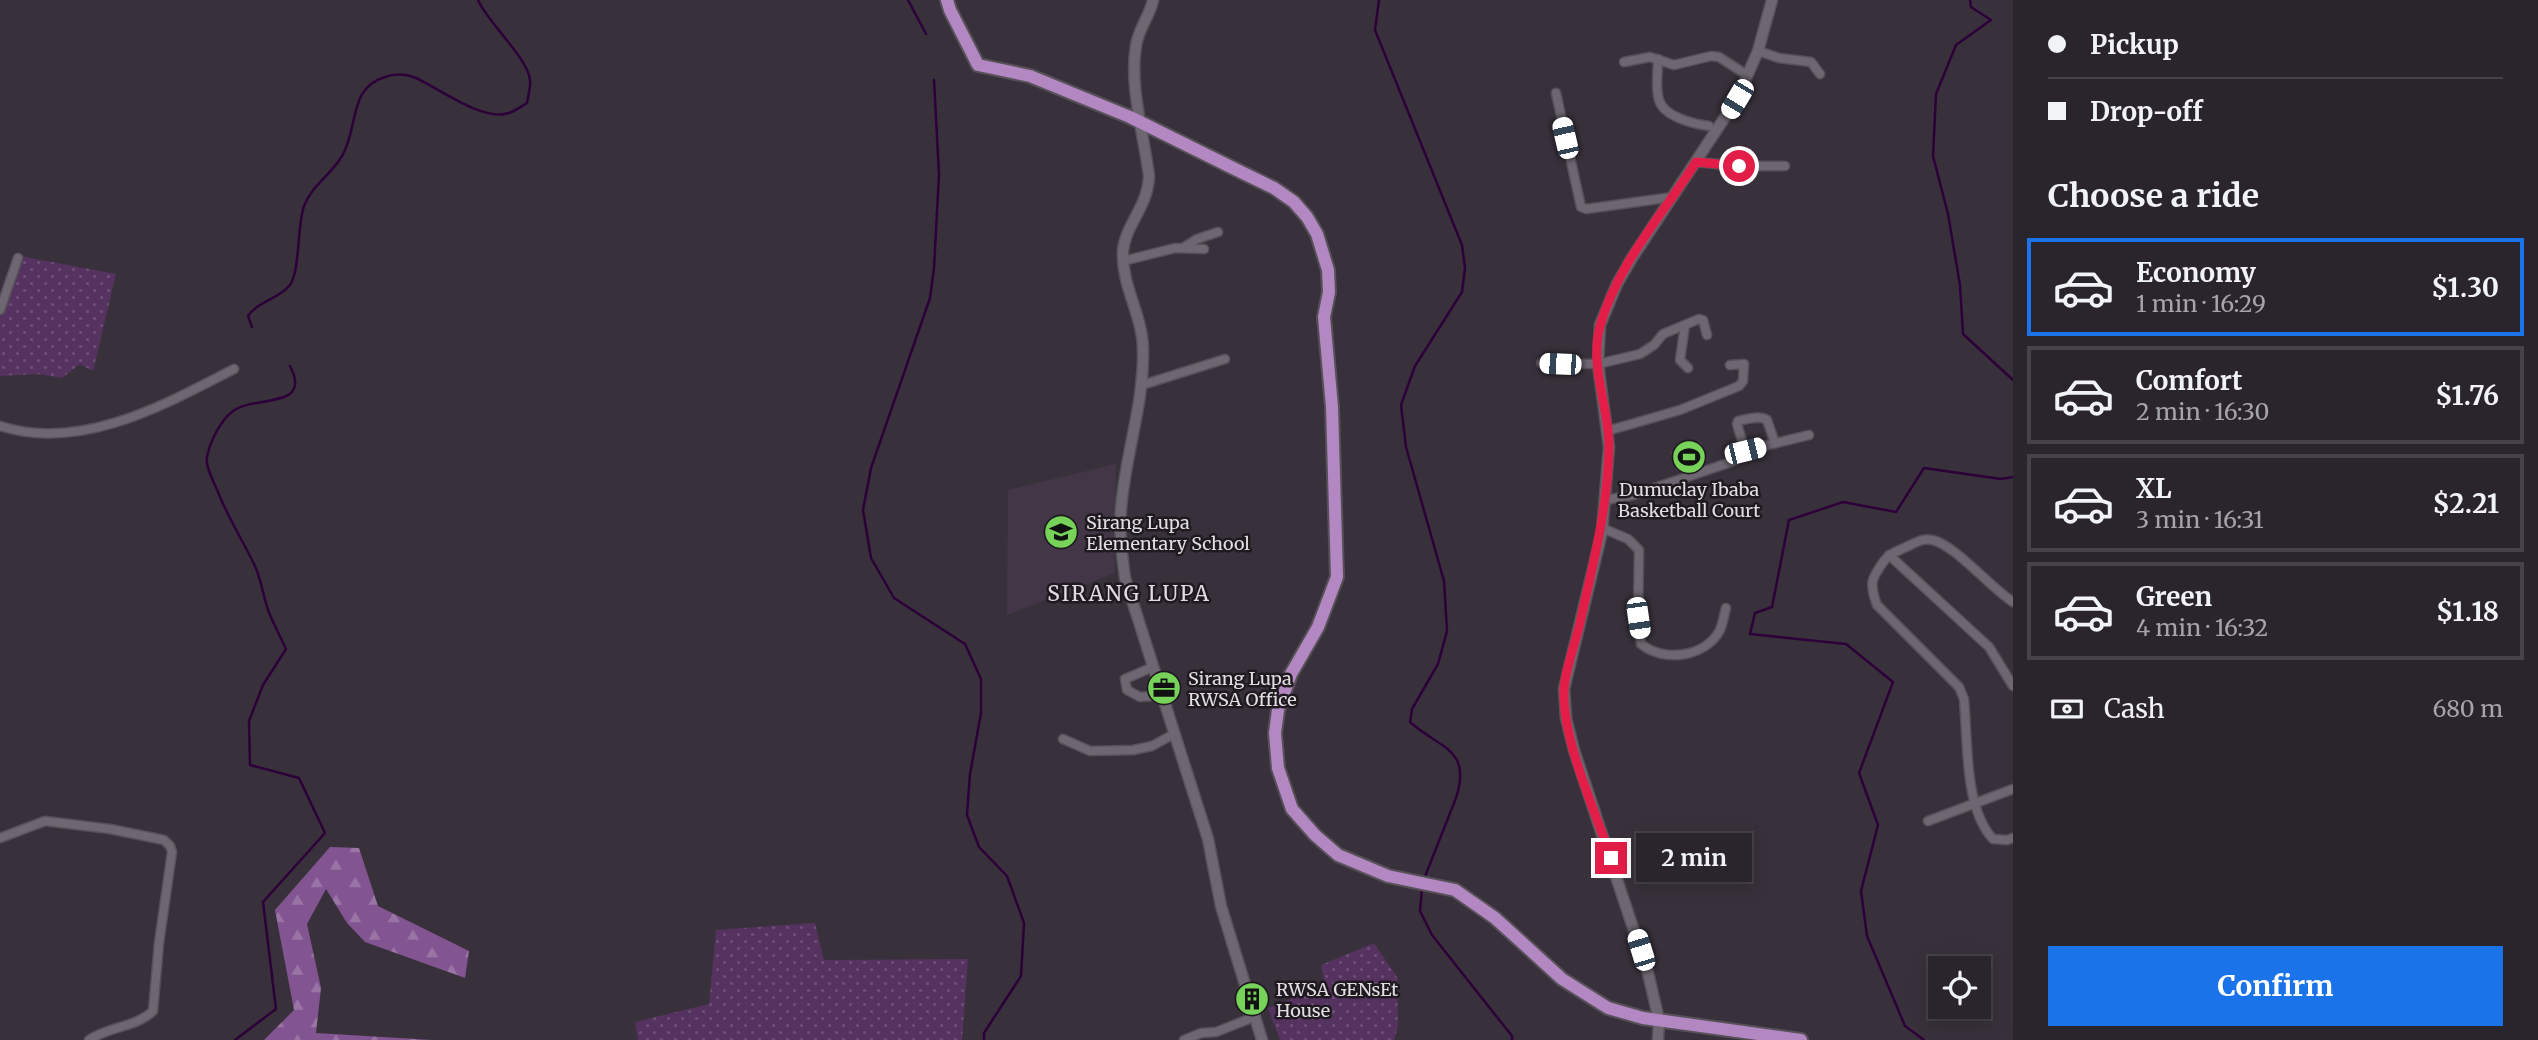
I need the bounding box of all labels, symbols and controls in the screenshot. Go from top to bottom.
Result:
text: Pickup [2090,28,2179,61]
car [1718,76,1757,122]
text: Drop-off [2090,95,2203,128]
car [1551,115,1580,161]
route start [1723,150,1755,182]
text: Choose a ride [2048,176,2259,216]
icon: car [2052,256,2115,319]
text: Economy [2136,256,2256,289]
text: $1.30 [2431,271,2499,304]
text: 1 min · 16:29 [2136,289,2266,318]
car [1539,353,1582,375]
icon: car [2052,364,2115,427]
text: Comfort [2136,364,2242,397]
text: $1.76 [2435,379,2499,412]
text: 2 min · 16:30 [2136,397,2269,426]
car [1723,436,1768,466]
sports icon: Dumuclay Ibaba Basketball Court [1670,438,1708,476]
icon: car [2052,472,2115,535]
text: XL [2136,472,2172,505]
place label: Dumuclay Ibaba Basketball Court [1618,478,1760,522]
text: $2.21 [2433,487,2499,520]
text: 3 min · 16:31 [2136,505,2264,534]
place label: Sirang Lupa Elementary School [1086,511,1250,555]
school or university icon: Sirang Lupa Elementary School [1042,513,1080,551]
district label: SIRANG LUPA [1047,580,1211,607]
icon: car [2052,580,2115,643]
text: Green [2136,580,2212,613]
text: $1.18 [2436,595,2499,628]
car [1625,596,1652,640]
text: 4 min · 16:32 [2136,613,2268,642]
place label: Sirang Lupa RWSA Office [1188,667,1297,711]
office icon: Sirang Lupa RWSA Office [1145,669,1183,707]
icon: cash [2048,690,2086,728]
text: Cash [2104,692,2165,725]
text: 680 m [2432,694,2503,723]
callout: 2 min [1636,834,1751,882]
route end [1595,842,1627,874]
text: 2 min [1661,843,1727,872]
car [1625,927,1658,973]
button: Confirm [2048,946,2503,1026]
map controls [1928,956,1991,1019]
button: locate [1928,956,1991,1019]
place label: RWSA GENsEt House [1276,978,1398,1022]
building icon: RWSA GENsEt House [1233,980,1271,1018]

